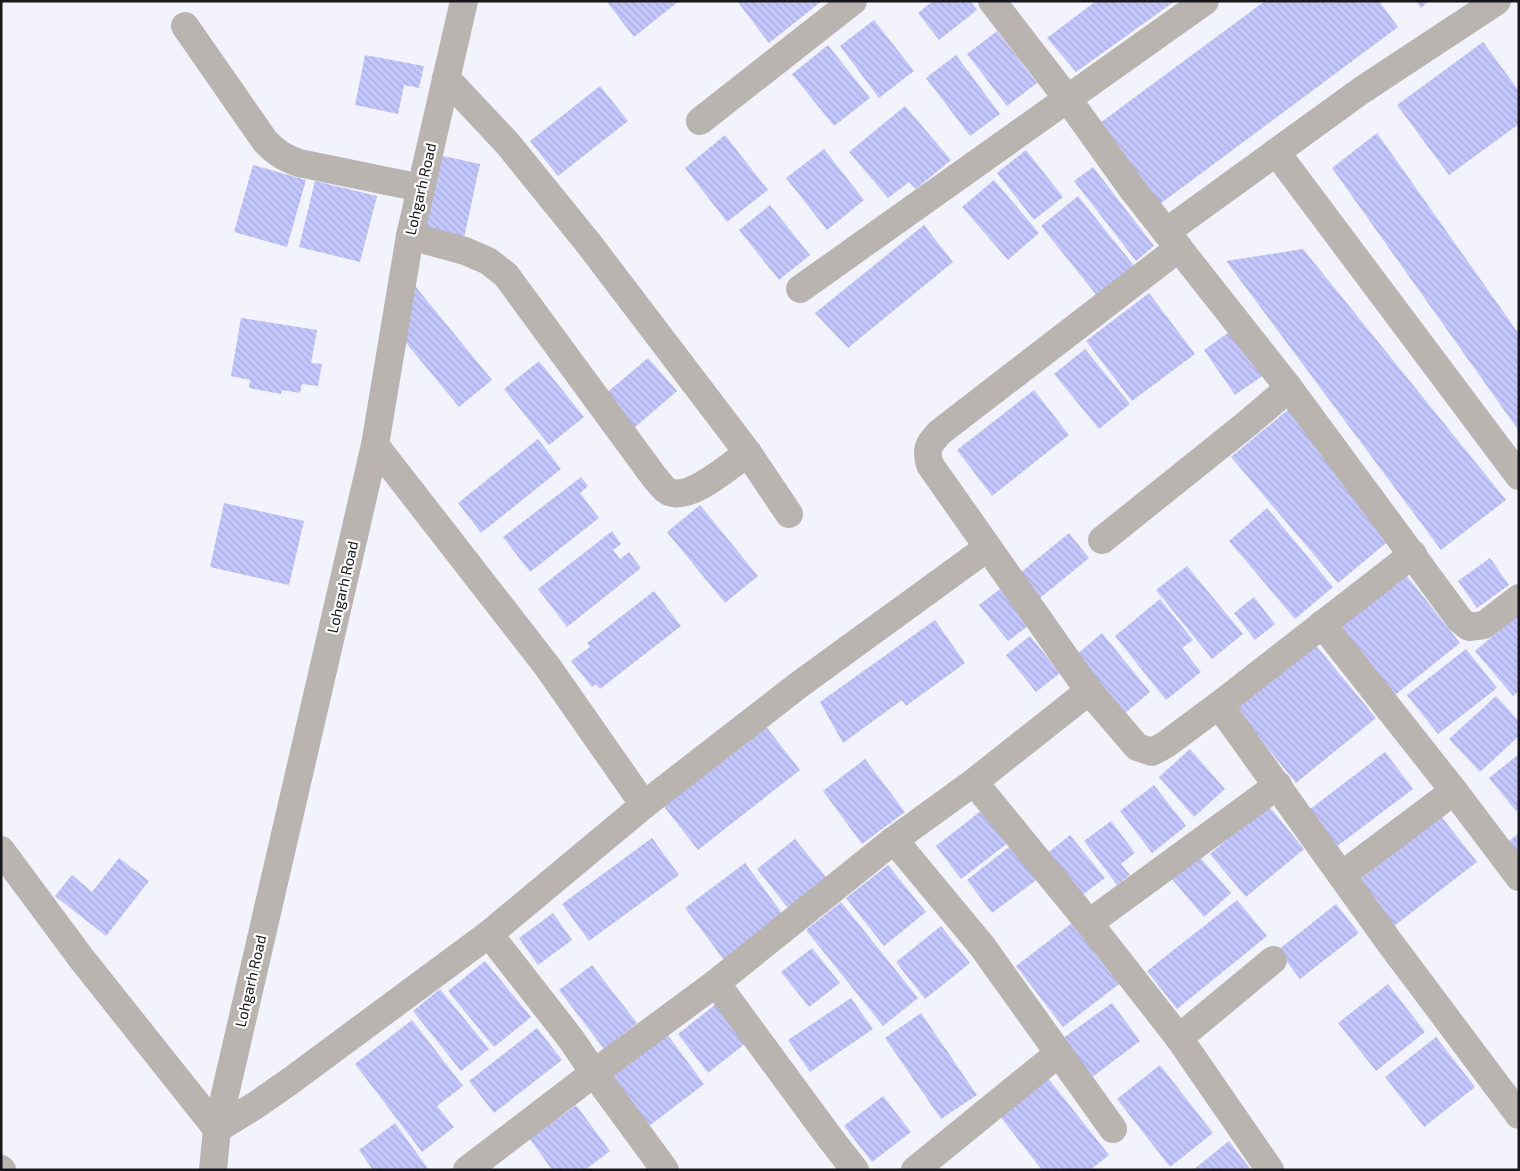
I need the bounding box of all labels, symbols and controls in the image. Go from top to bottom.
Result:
street label: Lohgarh Road [401,141,439,237]
street label: Lohgarh Road [323,539,361,635]
street label: Lohgarh Road [231,933,269,1029]

